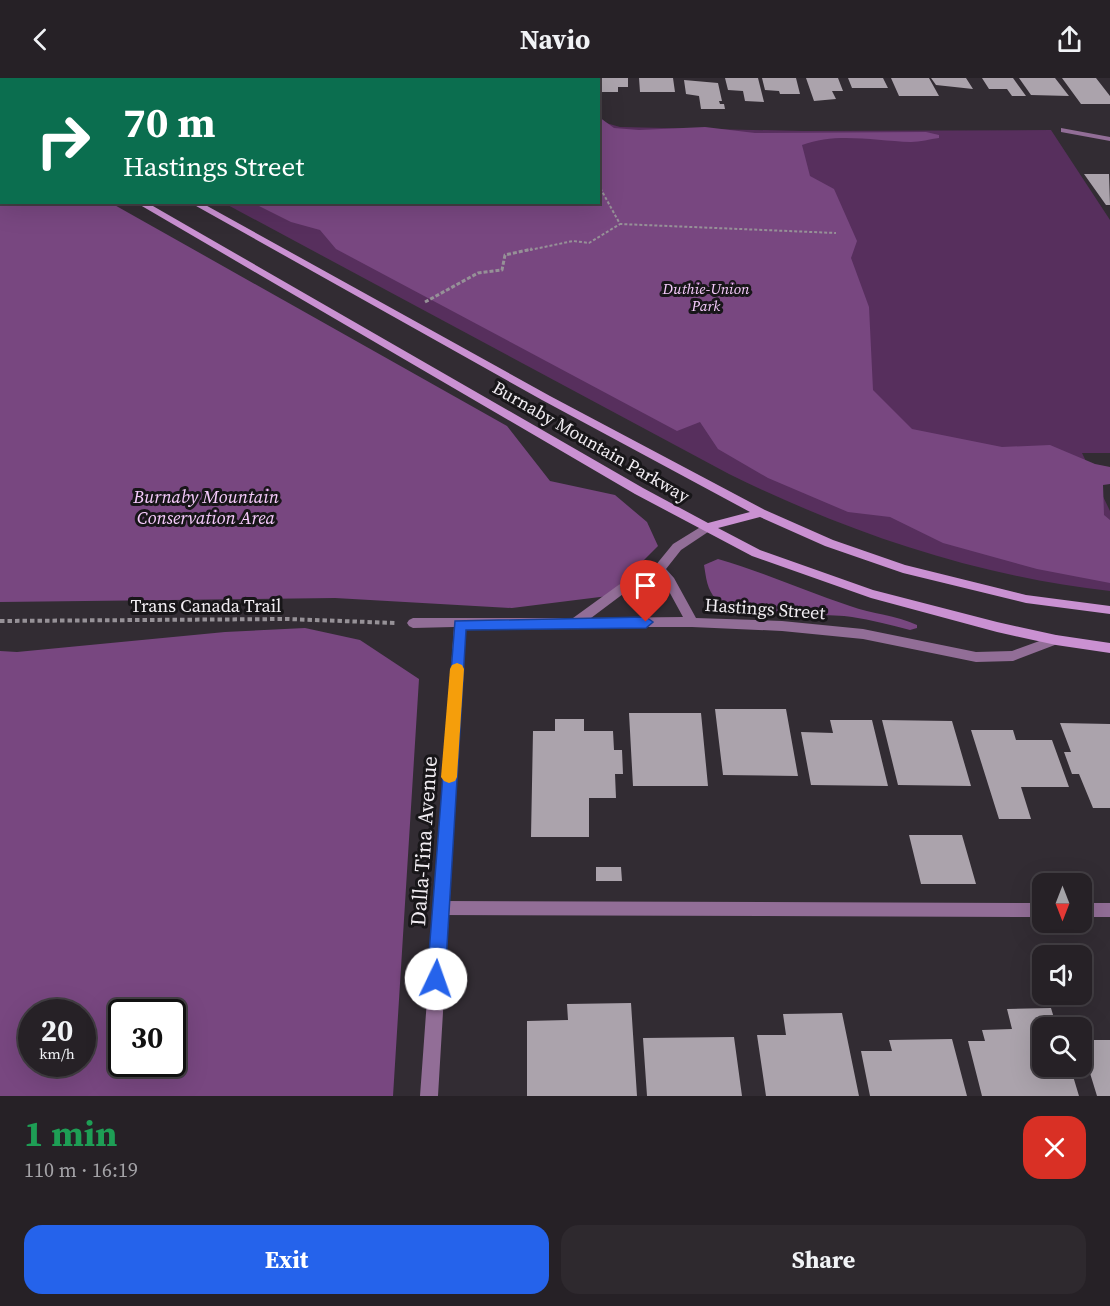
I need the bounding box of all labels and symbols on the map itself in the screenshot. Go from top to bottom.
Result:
park label: Duthie-Union Park [662,278,750,316]
street label: Burnaby Mountain Parkway [488,375,695,509]
park label: Burnaby Mountain Conservation Area [132,484,279,530]
pin [620,560,671,622]
street label: Hastings Street [704,592,826,625]
street label: Trans Canada Trail [131,593,281,618]
street label: Dalla-Tina Avenue [403,755,444,927]
north arrow [1032,873,1092,933]
position arrow [404,947,468,1011]
speed limit sign: 30 [108,999,186,1077]

